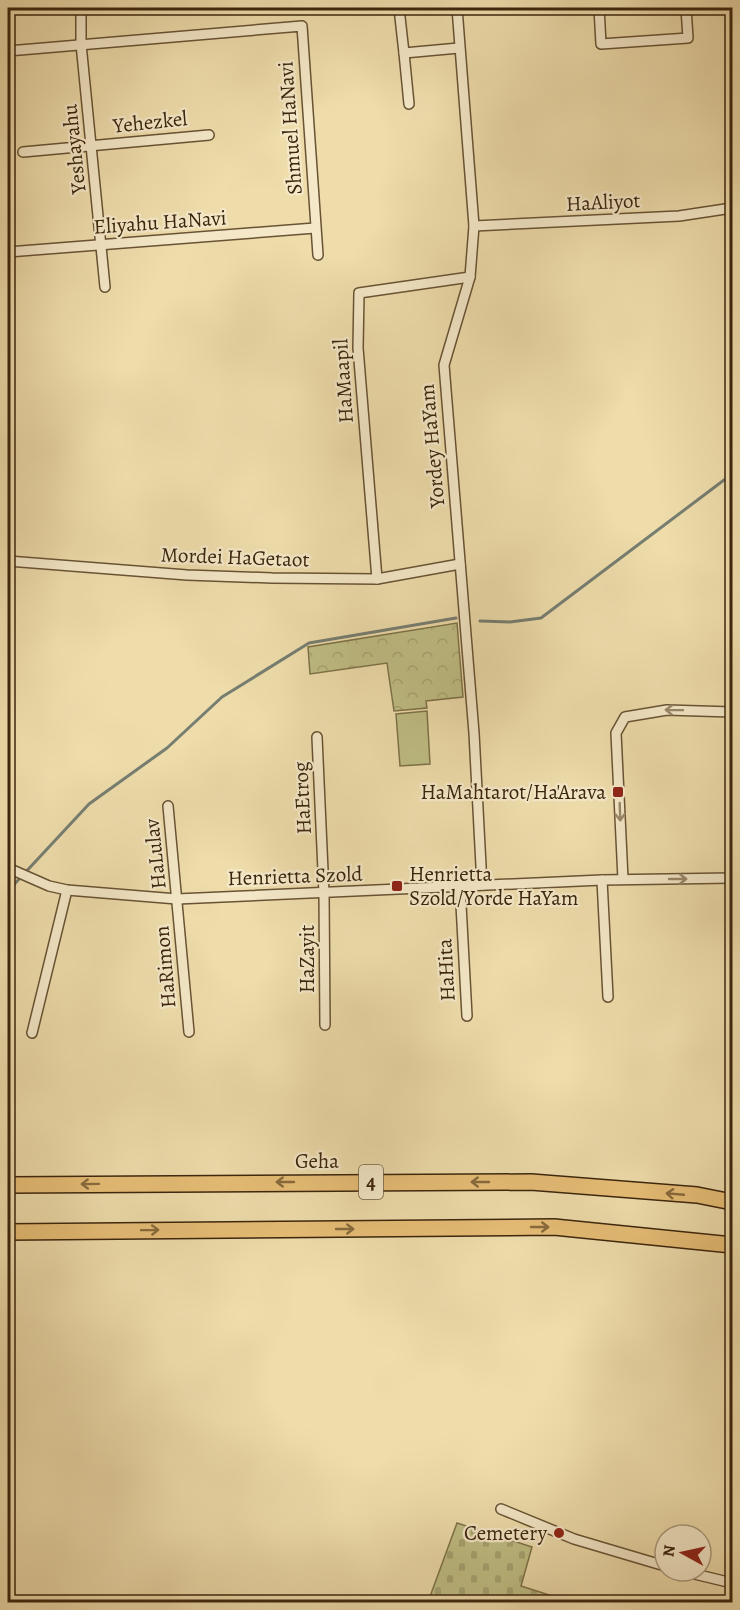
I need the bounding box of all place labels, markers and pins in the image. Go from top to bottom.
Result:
place label: HaMahtarot/Ha'Arava [420,778,606,806]
marker: HaMahtarot/Ha'Arava [611,785,625,799]
place label: Henrietta Szold/Yorde HaYam [409,860,579,912]
marker: Henrietta Szold/Yorde HaYam [390,879,404,893]
place label: Cemetery [464,1519,548,1547]
marker: Cemetery [552,1526,566,1540]

